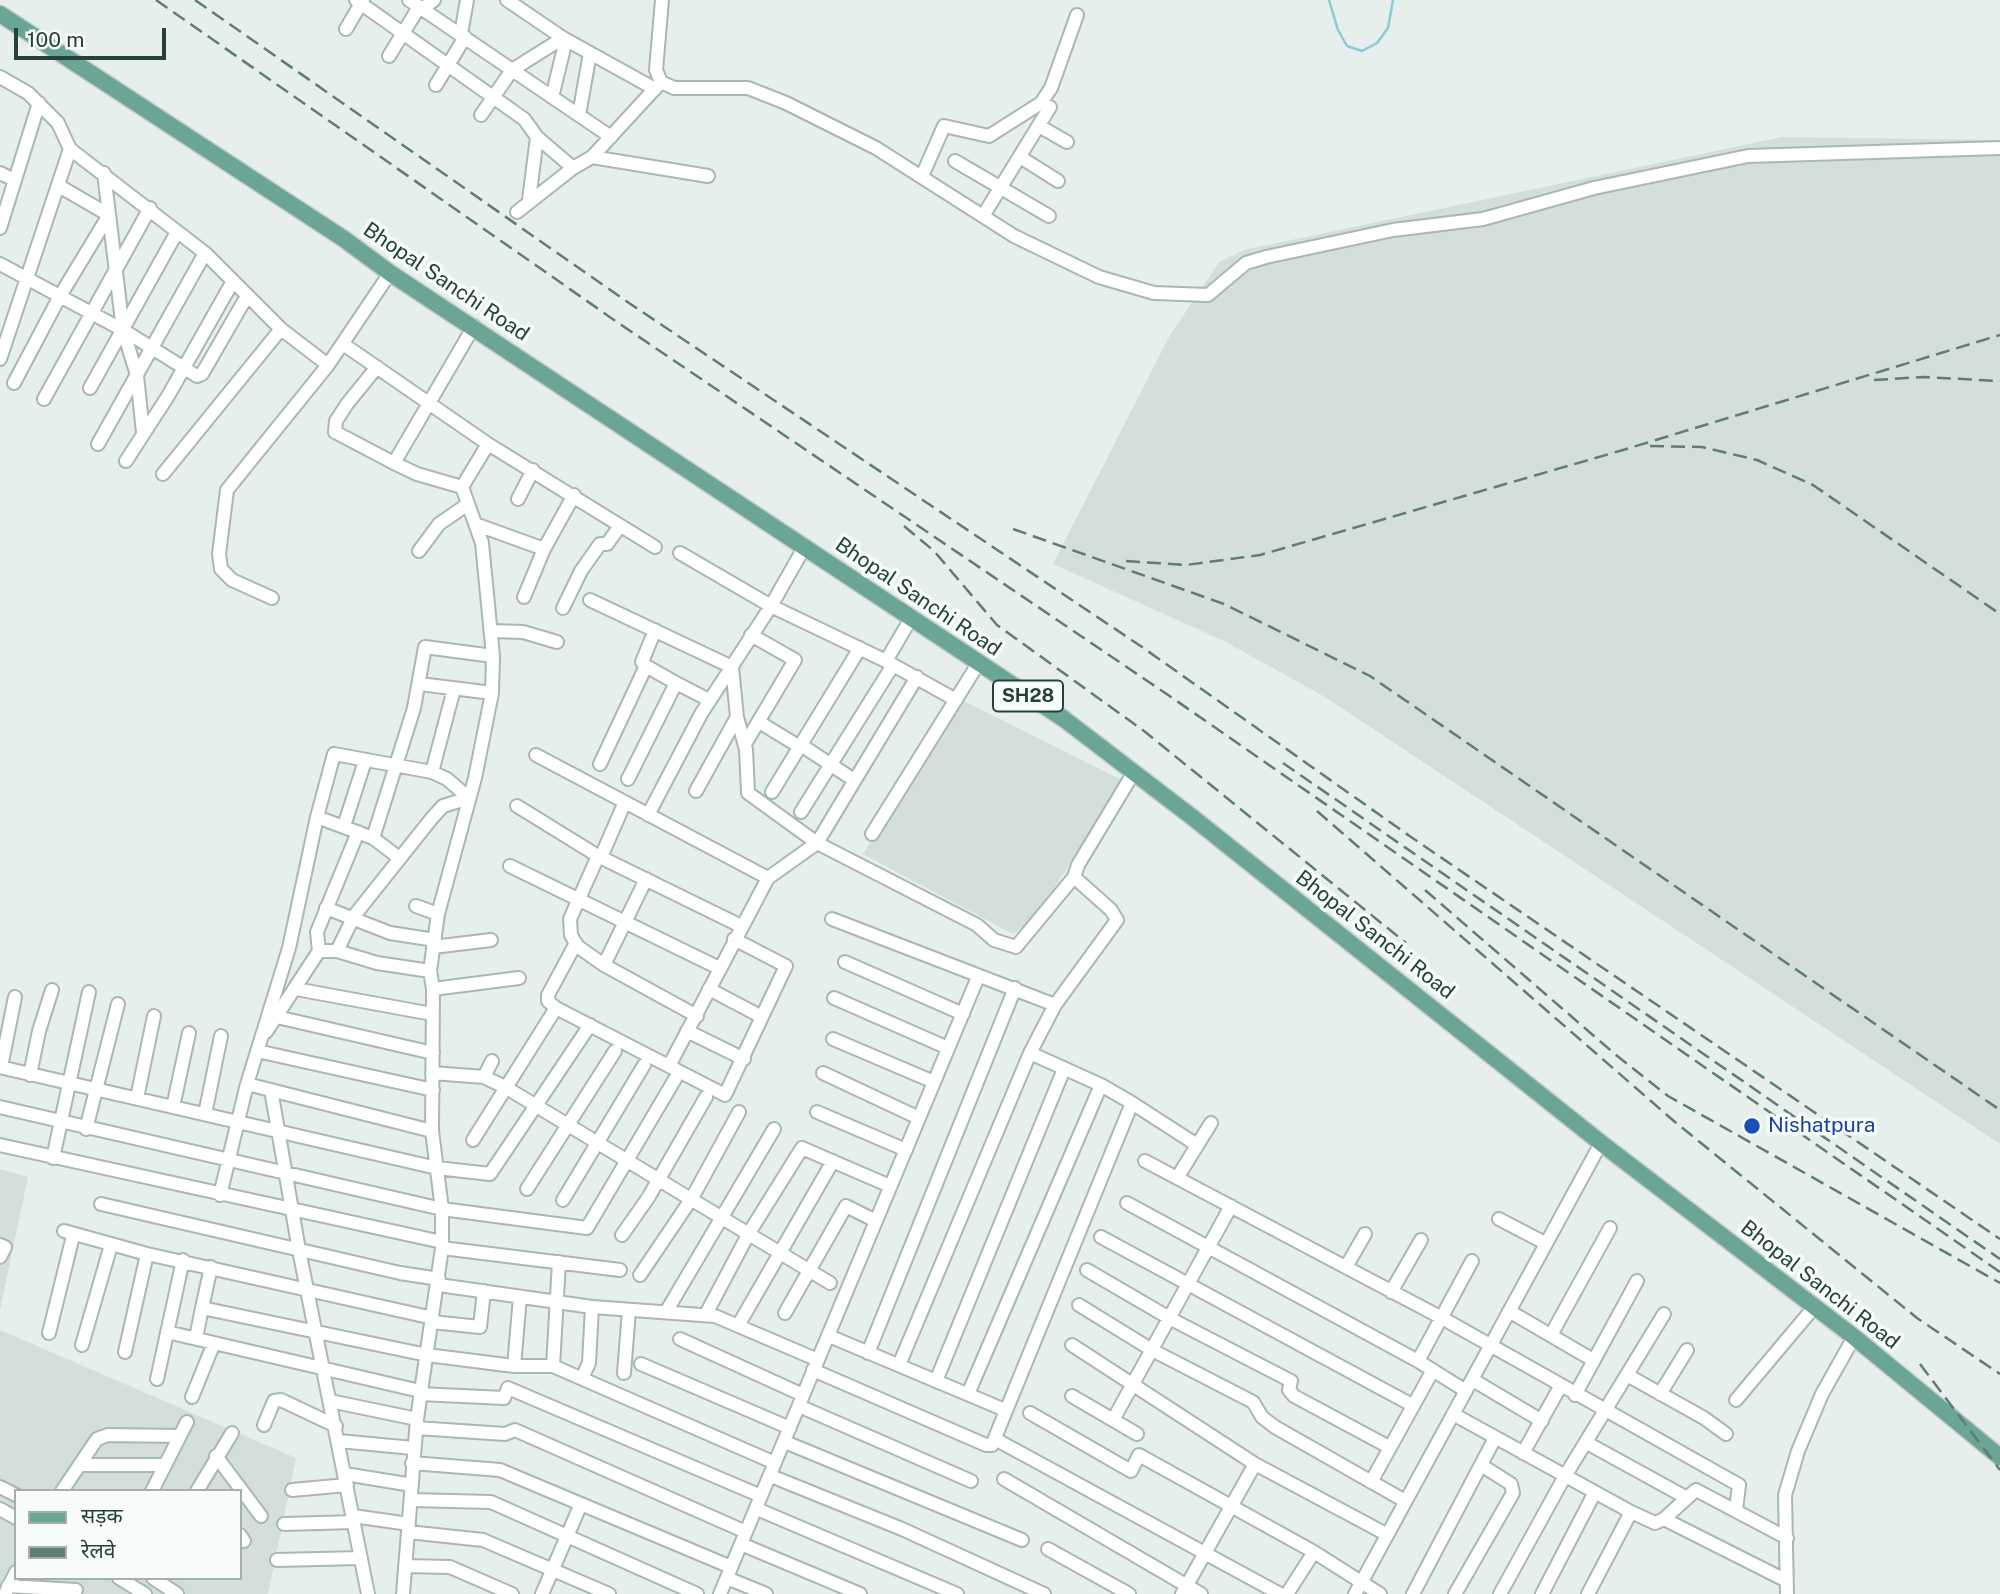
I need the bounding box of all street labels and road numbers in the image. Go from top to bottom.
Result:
street label: Bhopal Sanchi Road [358,217,534,347]
street label: Bhopal Sanchi Road [830,532,1006,662]
road number: SH28 [993,680,1063,712]
street label: Bhopal Sanchi Road [1291,865,1459,1005]
street label: Bhopal Sanchi Road [1736,1215,1904,1355]

